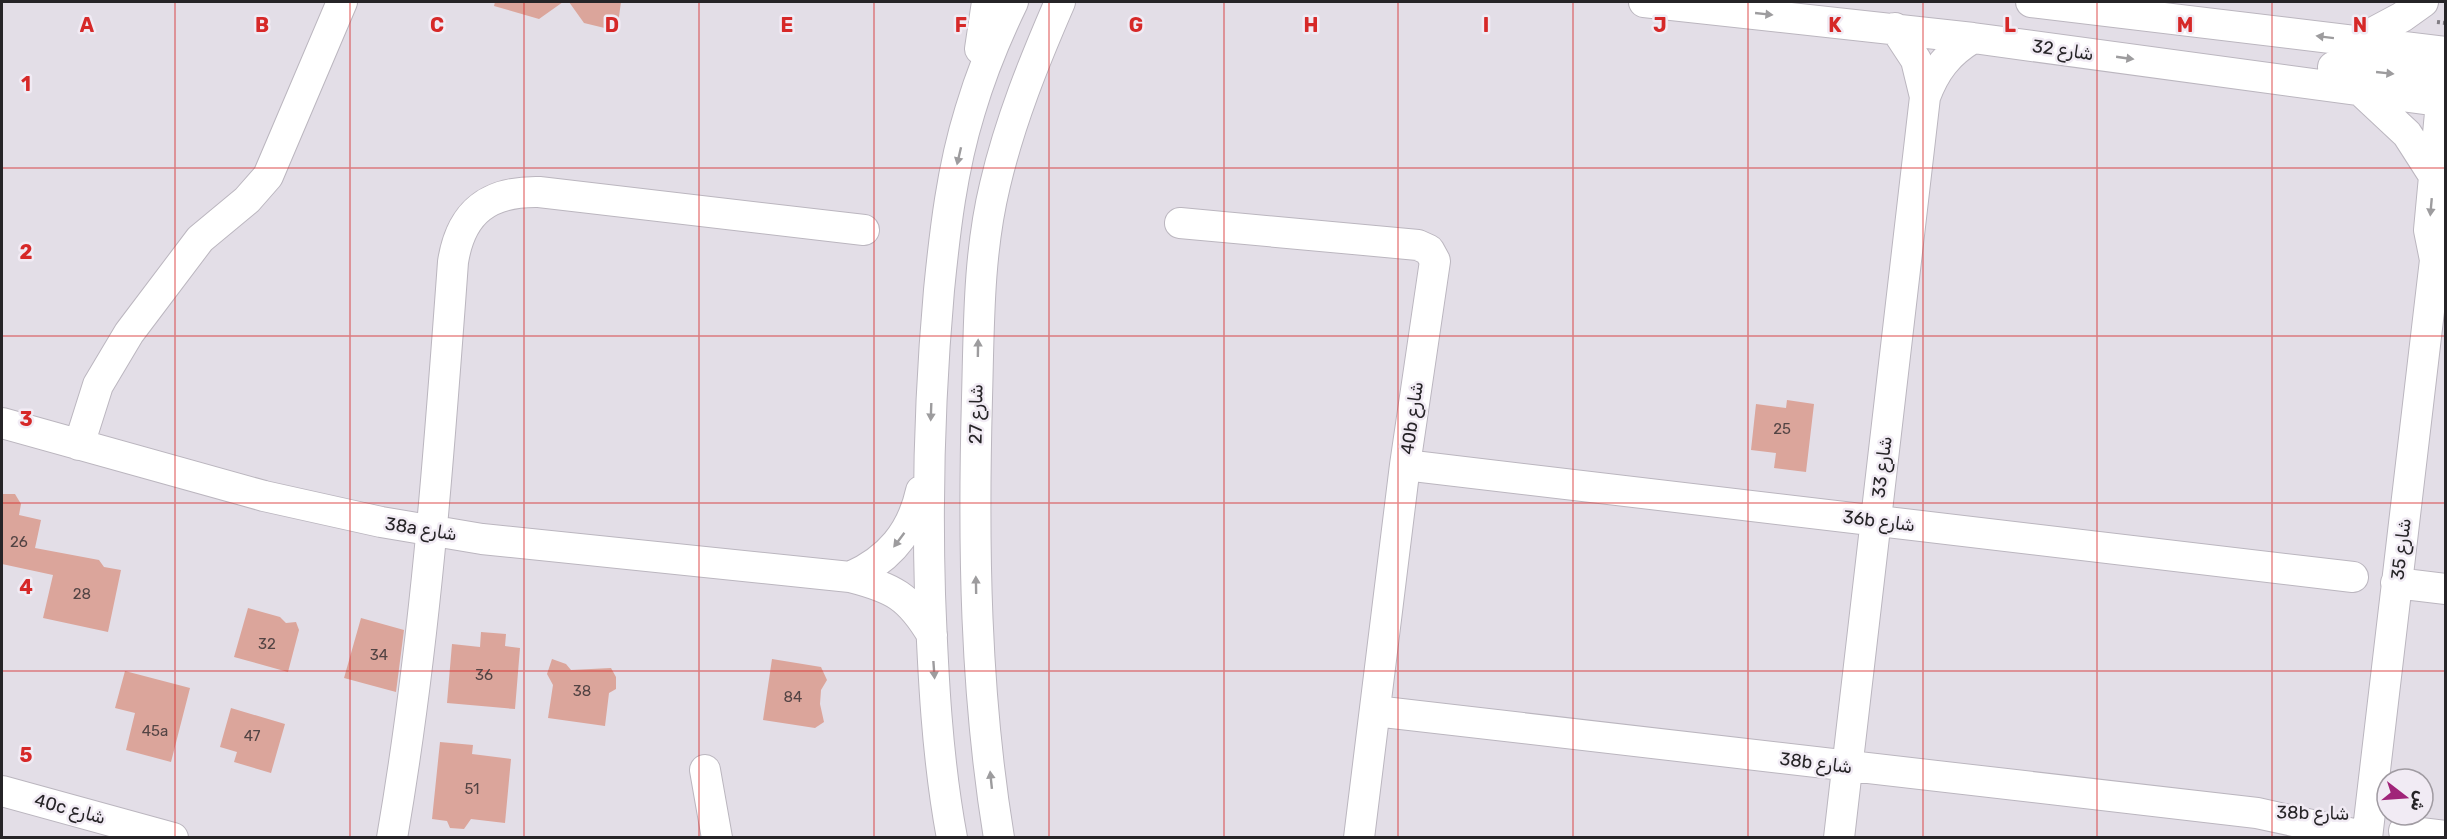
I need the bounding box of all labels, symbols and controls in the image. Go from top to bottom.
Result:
one-way arrow [1755,10,1774,19]
text: A [80,13,95,37]
text: B [255,13,269,37]
text: C [430,13,444,37]
text: D [605,13,619,37]
text: E [781,13,793,37]
text: F [955,13,967,37]
text: G [1129,13,1143,37]
text: H [1304,13,1318,37]
text: I [1483,13,1489,37]
text: J [1653,13,1667,37]
text: K [1828,13,1842,37]
text: L [2004,13,2016,37]
text: M [2177,13,2193,37]
text: N [2353,13,2367,37]
one-way arrow [2315,32,2334,42]
street label: شارع 32 [2031,35,2095,66]
one-way arrow [2115,54,2134,63]
one-way arrow [2375,68,2394,78]
text: 1 [21,72,31,96]
one-way arrow [954,146,963,165]
one-way arrow [2426,198,2436,217]
text: 2 [20,240,33,264]
one-way arrow [973,339,983,358]
street label: 40b شارع [1396,380,1429,456]
street label: شارع 27 [964,384,989,444]
one-way arrow [926,402,936,421]
text: 3 [19,407,33,431]
house number: 25 [1773,420,1791,438]
street label: شارع 33 [1867,435,1898,499]
street label: 36b شارع [1841,506,1916,537]
street label: 38a شارع [383,512,459,547]
street label: شارع 35 [2386,517,2417,581]
one-way arrow [893,532,905,548]
house number: 26 [10,533,28,551]
text: 4 [19,575,33,599]
one-way arrow [971,576,981,595]
house number: 28 [73,585,91,603]
house number: 32 [258,635,276,653]
house number: 34 [370,646,388,664]
one-way arrow [929,660,939,679]
house number: 36 [475,666,493,684]
house number: 38 [573,682,591,700]
house number: 84 [784,688,802,706]
house number: 45a [142,722,168,740]
house number: 47 [244,727,261,745]
text: 5 [20,743,33,767]
street label: 38b شارع [1778,748,1854,779]
north arrow [2375,767,2435,827]
one-way arrow [986,770,996,789]
house number: 51 [464,780,480,798]
street label: 40c شارع [32,789,108,830]
text: ش [2407,789,2431,814]
street label: 38b شارع [2276,801,2350,826]

